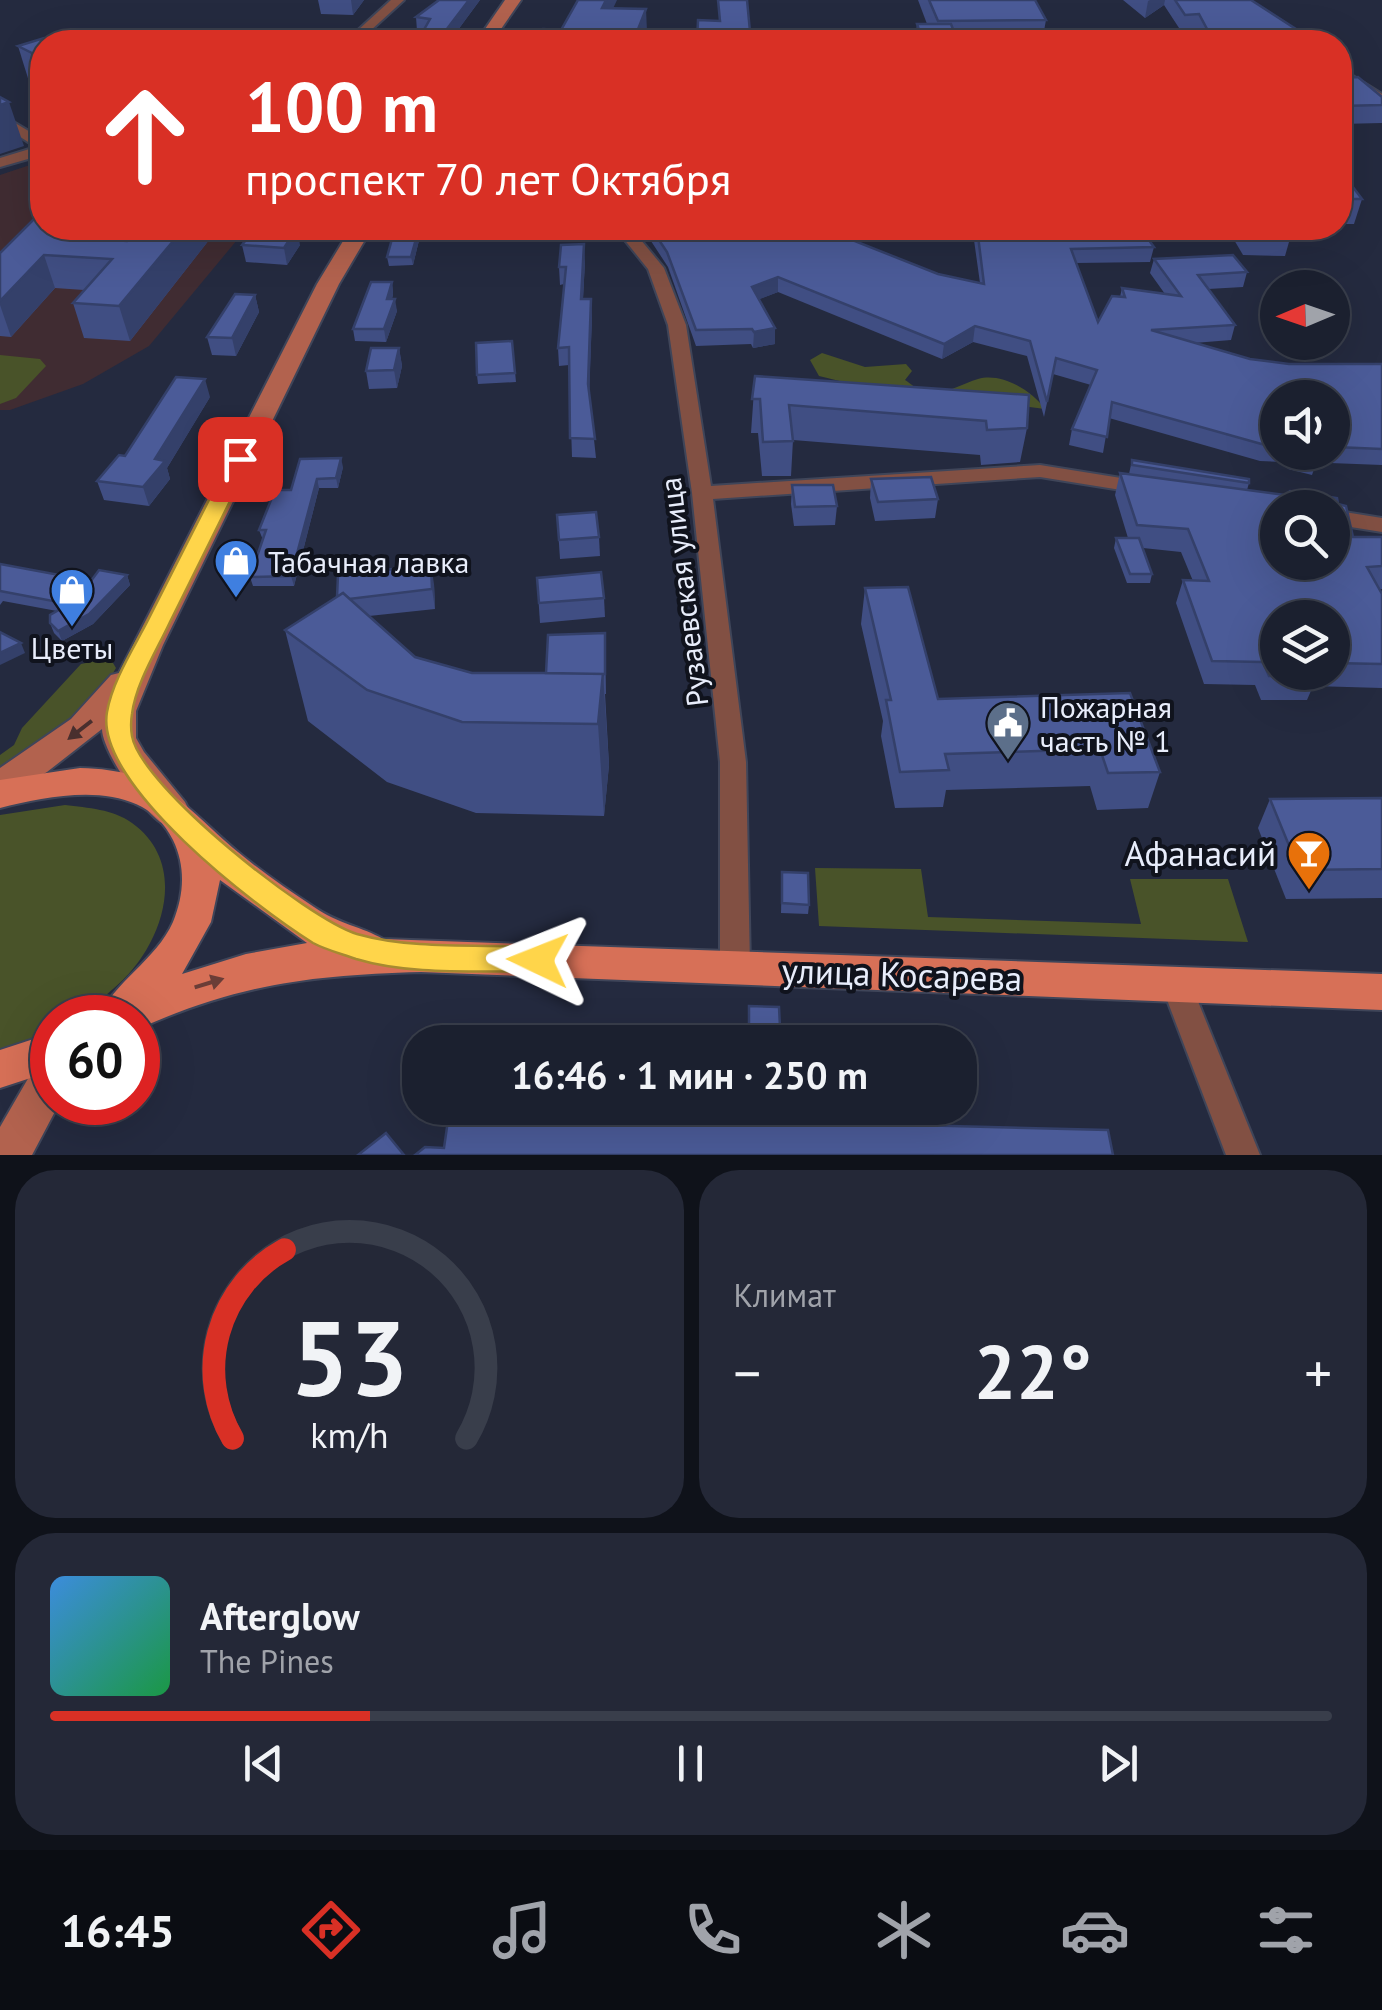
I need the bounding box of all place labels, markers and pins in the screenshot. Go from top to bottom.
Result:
pin [198,417,283,502]
shop icon: Табачная лавка [213,538,259,599]
place label: Табачная лавка [268,542,469,581]
shop icon: Цветы [49,567,95,628]
place label: Цветы [31,628,113,667]
place label: Пожарная часть № 1 [1040,687,1172,760]
public building icon: Пожарная часть № 1 [985,700,1031,761]
place label: Афанасий [1125,830,1276,876]
bar icon: Афанасий [1286,830,1332,891]

